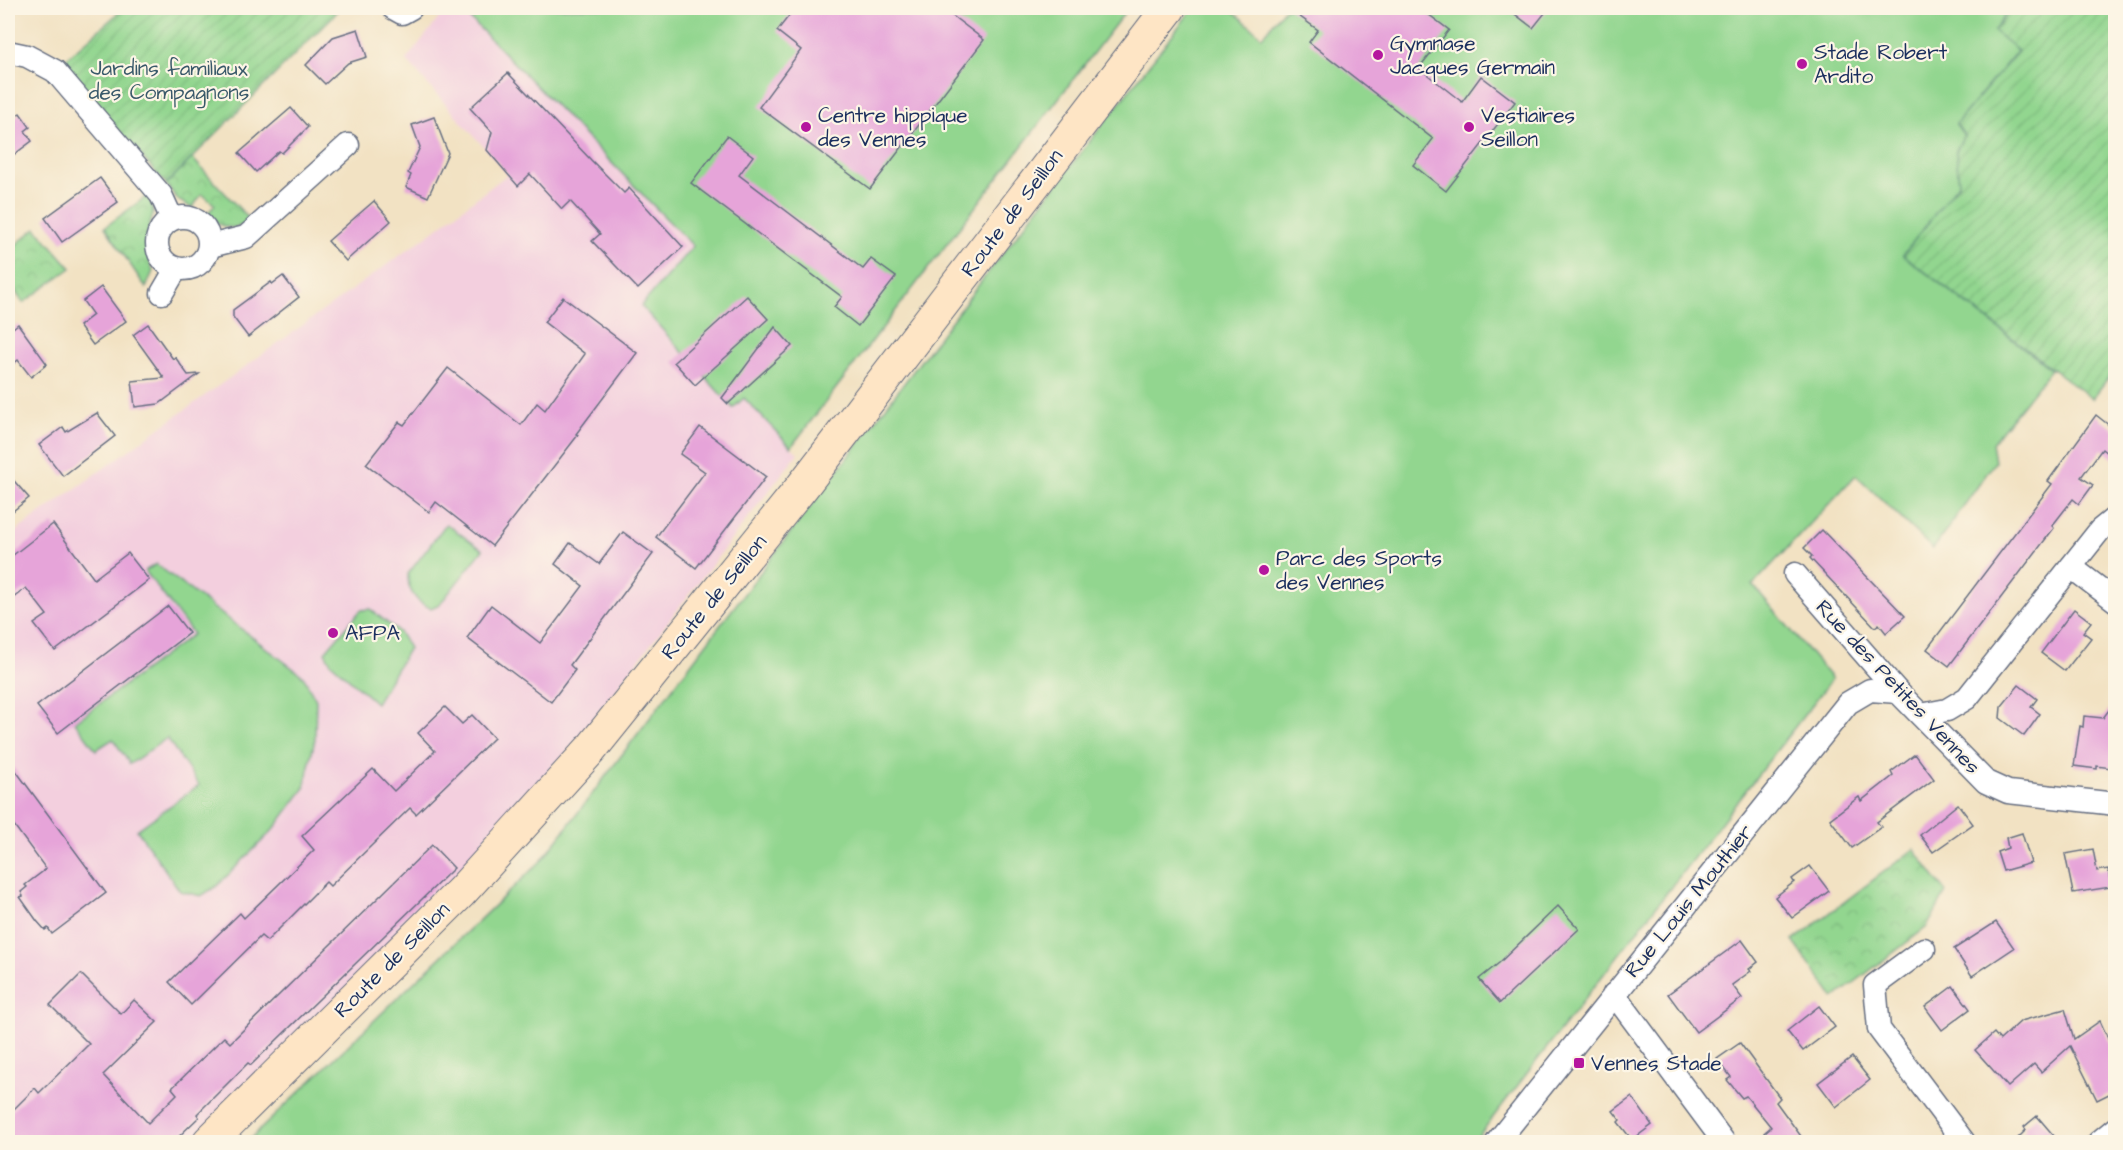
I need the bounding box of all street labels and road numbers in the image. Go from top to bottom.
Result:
street label: Route de Seillon [954,143,1070,283]
street label: Route de Seillon [655,528,773,666]
street label: Rue des Petites Vennes [1809,593,1987,781]
street label: Rue Louis Mouthier [1618,818,1760,984]
street label: Route de Seillon [328,896,456,1024]

